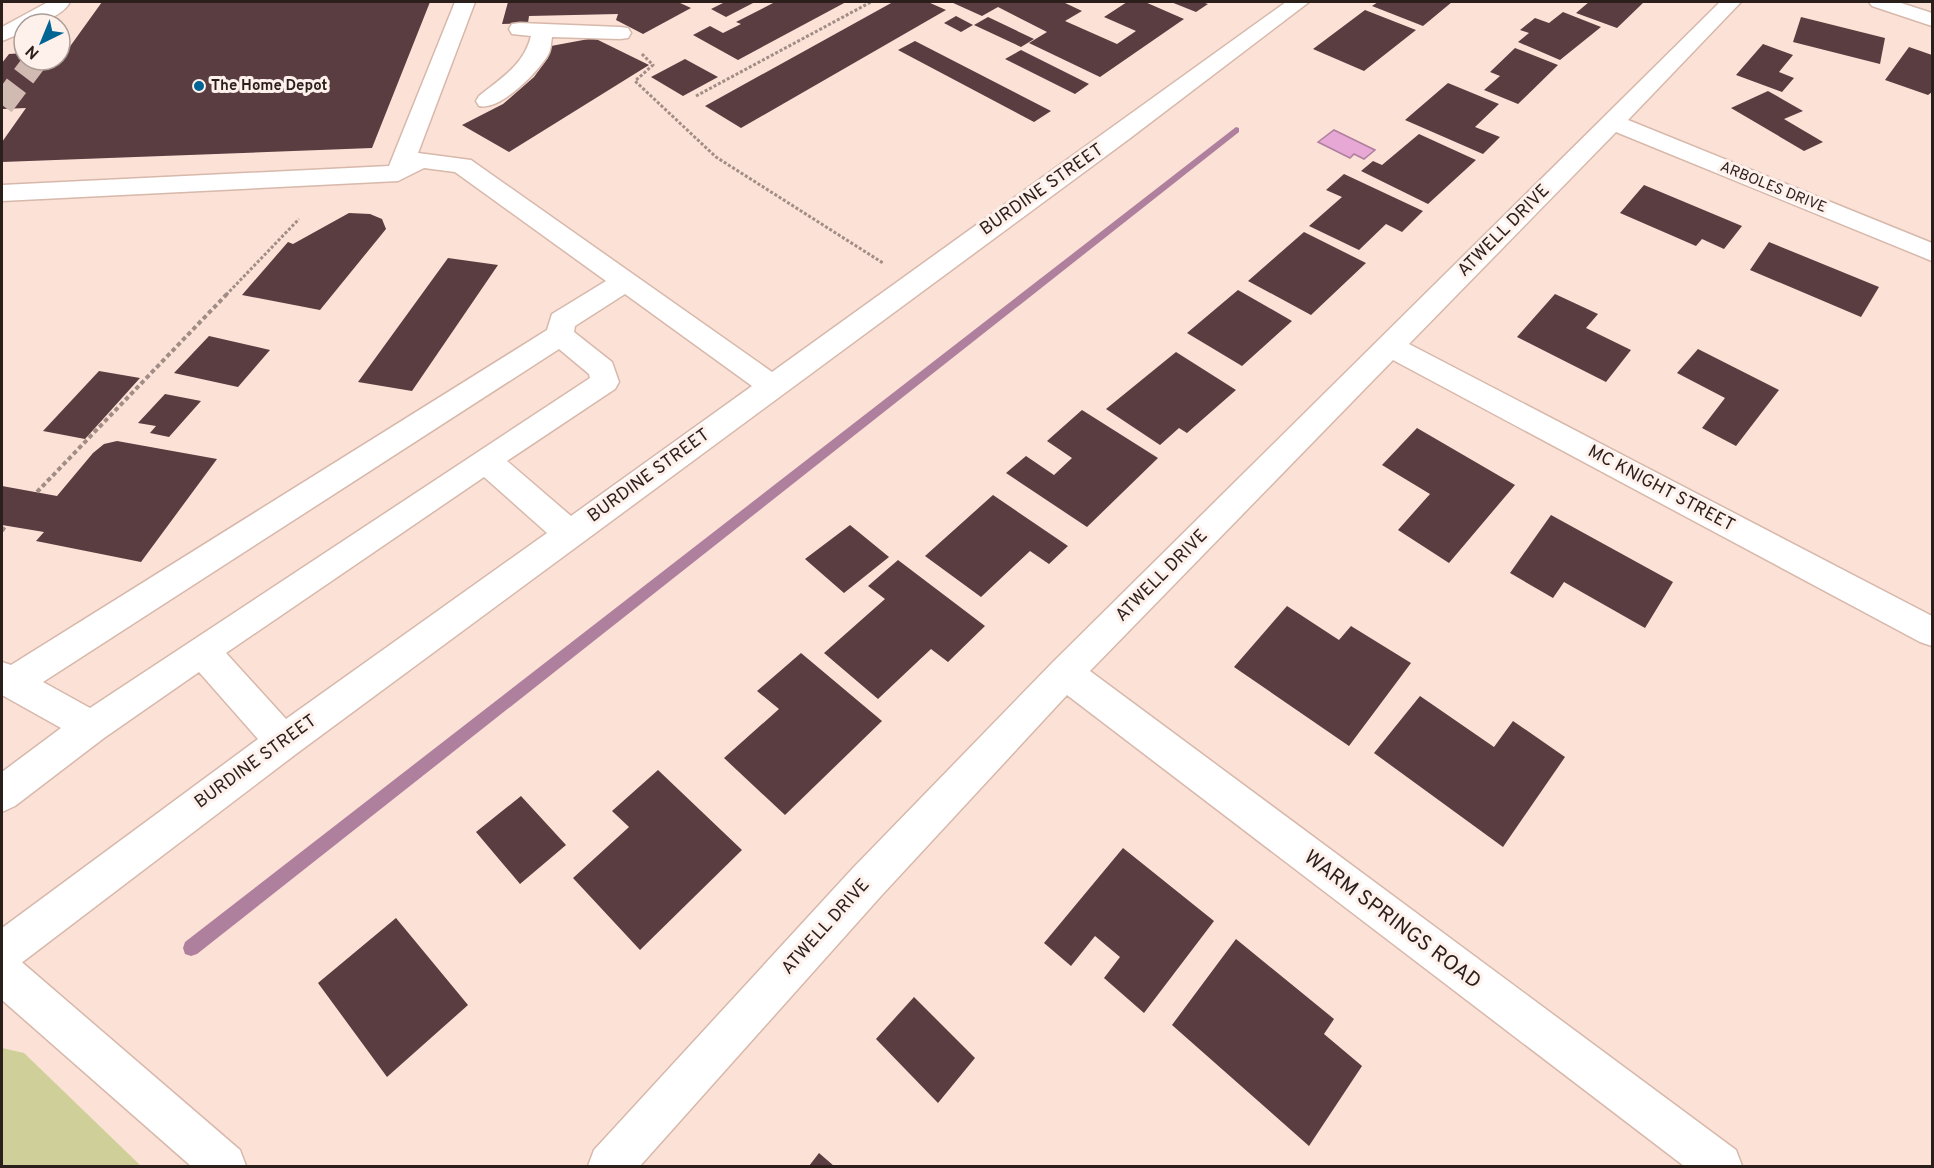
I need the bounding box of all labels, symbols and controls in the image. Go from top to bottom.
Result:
north arrow [12,12,72,72]
text: N [22,40,44,63]
place label: The Home Depot [211,77,328,96]
marker: The Home Depot [192,79,206,93]
street label: BURDINE STREET [976,139,1108,241]
street label: ARBOLES DRIVE [1717,158,1829,218]
street label: ATWELL DRIVE [1453,180,1555,282]
street label: BURDINE STREET [583,424,715,528]
street label: MC KNIGHT STREET [1583,440,1739,538]
street label: ATWELL DRIVE [1111,525,1213,627]
street label: BURDINE STREET [190,710,322,814]
street label: WARM SPRINGS ROAD [1298,844,1486,996]
street label: ATWELL DRIVE [777,874,875,980]

